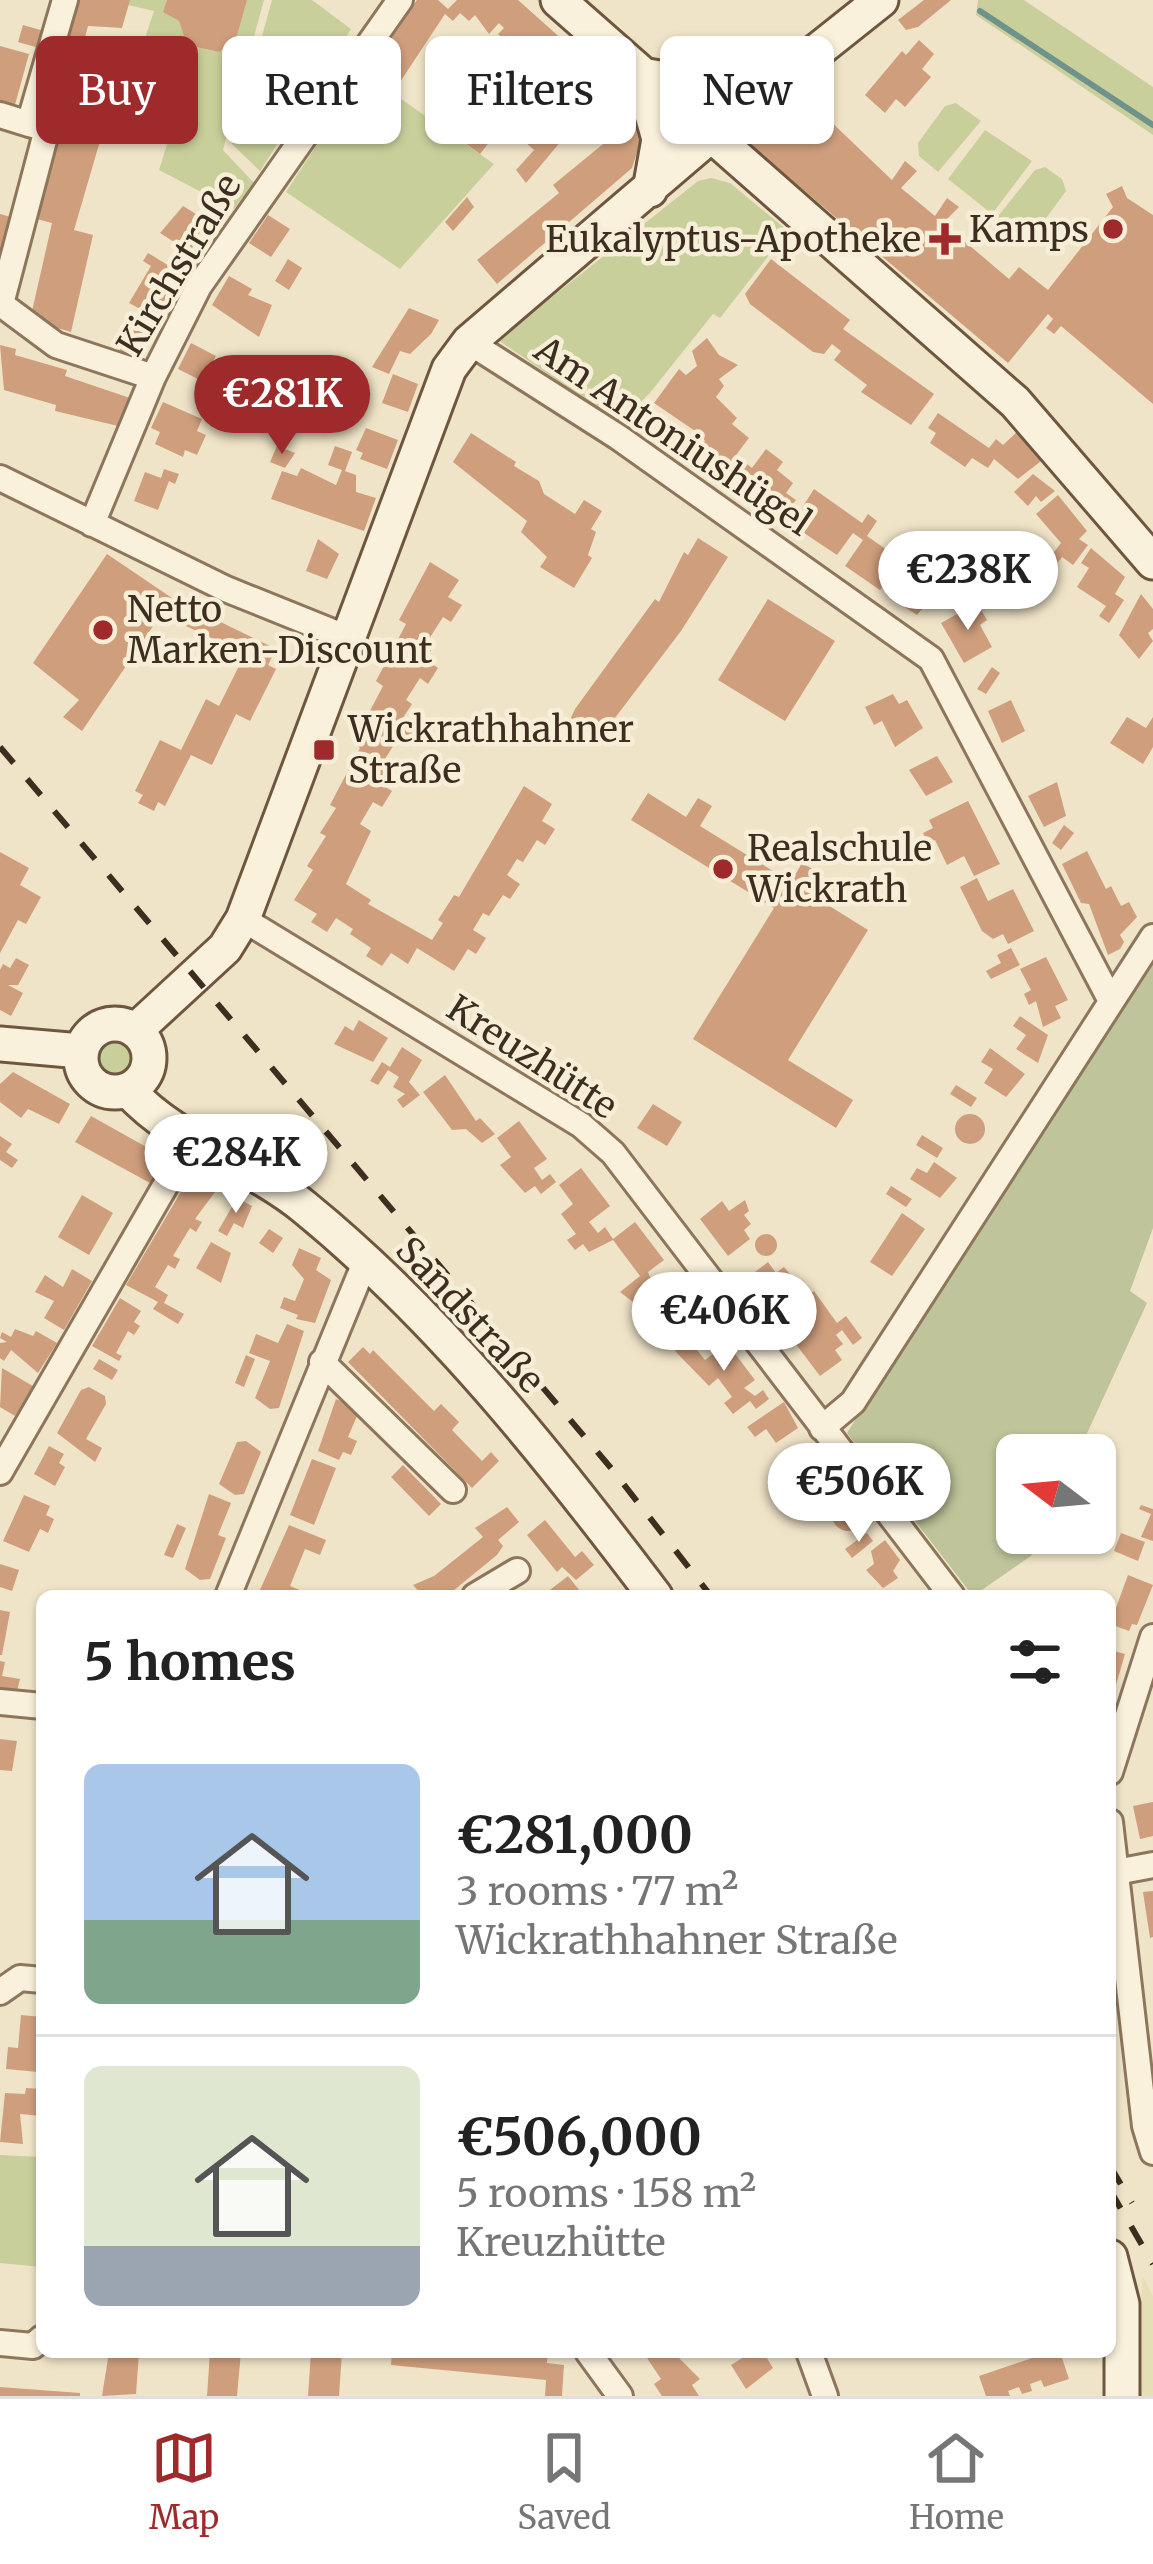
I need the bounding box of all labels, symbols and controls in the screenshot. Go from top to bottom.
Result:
chip: Buy [36,36,198,144]
chip: Rent [222,36,401,144]
chip: Filters [425,36,636,144]
chip: New [660,36,834,144]
street label: Kirchstraße [107,166,251,364]
place label: Kamps [969,207,1089,252]
marker: Kamps [1100,216,1126,242]
place label: Eukalyptus-Apotheke [545,217,921,262]
marker: Eukalyptus-Apotheke [932,226,958,252]
street label: Am Antoniushügel [525,326,820,545]
pin: €281K [198,355,366,457]
text: €281K [221,369,343,418]
pin: €238K [884,531,1052,633]
text: €238K [905,545,1031,594]
place label: Netto Marken-Discount [127,587,433,673]
marker: Netto Marken-Discount [90,617,116,643]
place label: Wickrathhahner Straße [347,707,634,793]
marker: Wickrathhahner Straße [311,737,337,763]
place label: Realschule Wickrath [746,826,932,912]
marker: Realschule Wickrath [710,856,736,882]
street label: Kreuzhütte [439,985,625,1129]
pin: €284K [152,1114,320,1216]
text: €284K [172,1128,300,1177]
street label: Sandstraße [386,1228,554,1402]
pin: €406K [640,1272,808,1374]
text: €406K [659,1286,789,1335]
north arrow [996,1434,1116,1554]
map controls [996,1434,1116,1554]
pin: €506K [775,1443,943,1545]
text: €506K [795,1457,923,1506]
icon: filters [1002,1629,1068,1695]
text: 5 homes [84,1630,296,1694]
text: €281,000 [456,1803,693,1867]
icon: home [180,1812,324,1956]
text: 3 rooms · 77 m² [456,1867,738,1916]
text: Wickrathhahner Straße [456,1916,898,1965]
text: €506,000 [456,2105,702,2169]
icon: home [180,2114,324,2258]
text: 5 rooms · 158 m² [456,2169,756,2218]
text: Kreuzhütte [456,2218,666,2267]
tab: Map [149,2425,219,2538]
tab: Saved [517,2425,611,2538]
tab: Home [909,2425,1004,2538]

